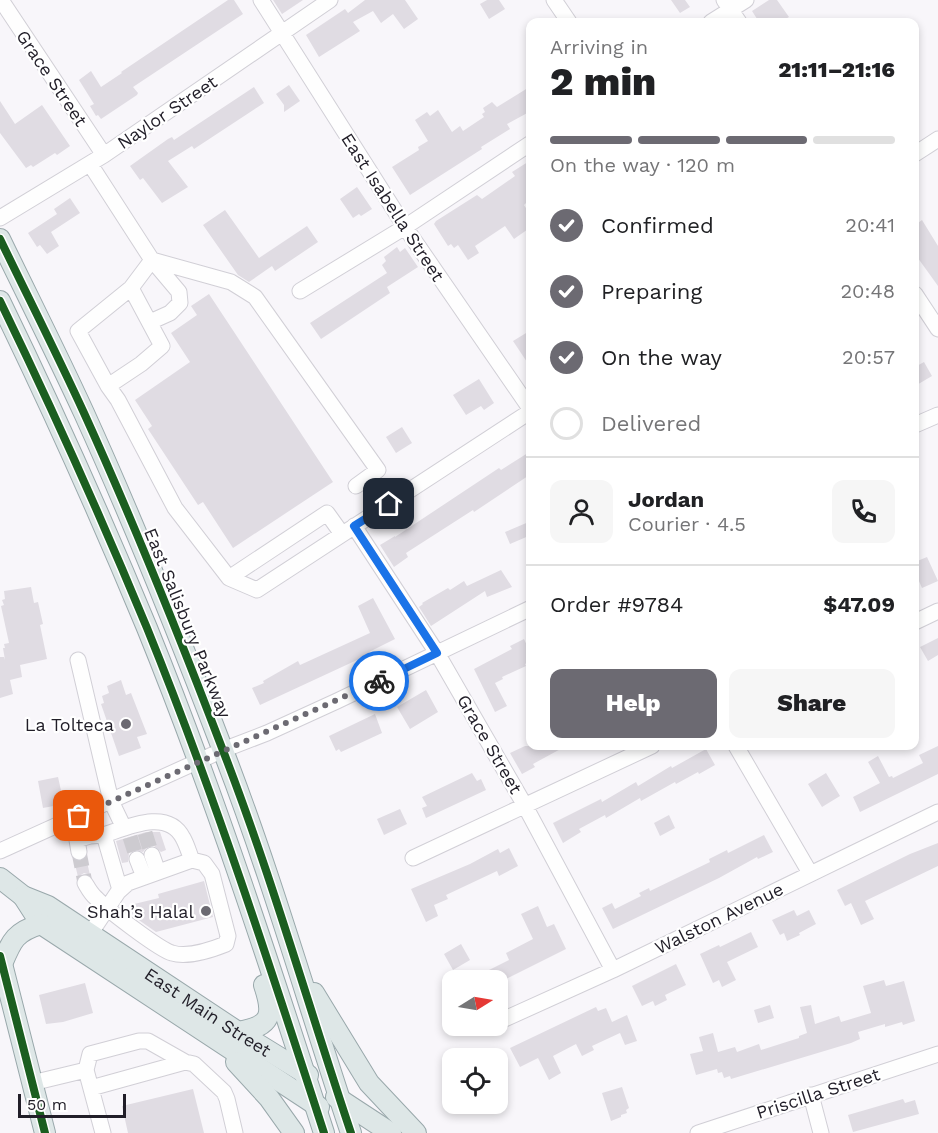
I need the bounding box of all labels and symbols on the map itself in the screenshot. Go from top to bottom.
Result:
street label: Grace Street [12,26,92,130]
street label: Naylor Street [113,71,221,153]
street label: East Isabella Street [337,129,449,285]
pin [363,478,414,529]
street label: East Salisbury Parkway [140,525,236,722]
courier [349,651,409,711]
street label: Grace Street [453,691,527,798]
place label: La Tolteca [25,714,114,735]
marker: La Tolteca [119,717,133,731]
pin [53,790,104,841]
street label: Walston Avenue [651,878,787,958]
place label: Shah’s Halal [87,901,194,922]
marker: Shah’s Halal [199,904,213,918]
street label: East Main Street [141,963,276,1061]
north arrow [442,970,508,1036]
street label: Priscilla Street [754,1063,883,1123]
scale bar [18,1091,126,1118]

